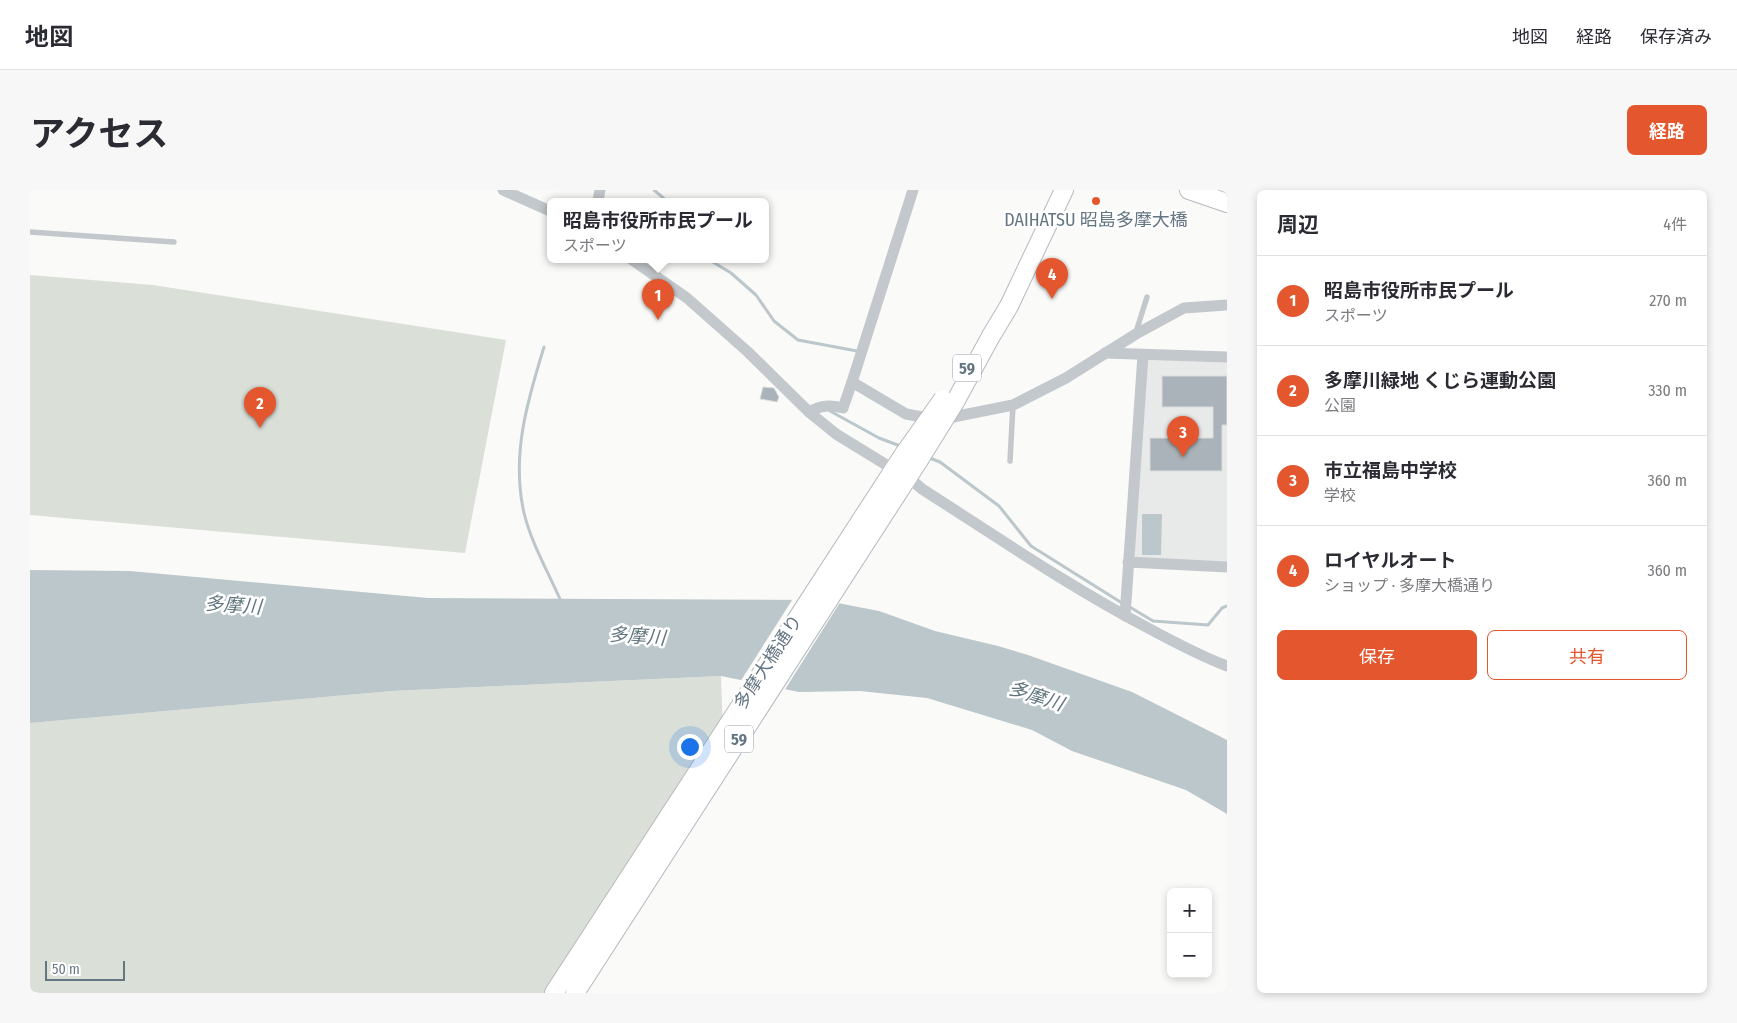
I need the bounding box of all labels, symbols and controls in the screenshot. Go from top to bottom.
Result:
text: 地図 [25,23,73,51]
text: 地図 [1512,26,1548,48]
text: 経路 [1576,26,1612,48]
text: 保存済み [1640,26,1712,48]
button: 経路 [1627,105,1707,155]
text: アクセス [30,113,168,155]
marker: DAIHATSU 昭島多摩大橋 [1090,195,1102,207]
popup [547,198,769,263]
text: 昭島市役所市民プール [563,209,753,232]
place label: DAIHATSU 昭島多摩大橋 [1004,209,1188,231]
text: 周辺 [1277,212,1319,238]
text: 4件 [1663,215,1687,234]
text: スポーツ [563,236,627,255]
pin: 4 [1036,258,1068,299]
pin: 1 [642,279,674,320]
text: 昭島市役所市民プール [1324,279,1514,302]
text: 1 [1290,291,1296,310]
text: 270 m [1649,291,1687,310]
text: スポーツ [1324,306,1388,325]
road number: 59 [953,354,981,382]
text: 多摩川緑地 くじら運動公園 [1324,369,1556,392]
text: 2 [1289,381,1297,400]
text: 330 m [1648,381,1687,400]
pin: 2 [244,387,276,428]
text: 公園 [1324,396,1356,415]
pin: 3 [1167,416,1199,457]
text: 市立福島中学校 [1324,459,1457,482]
text: 3 [1289,471,1297,490]
text: 360 m [1647,471,1687,490]
text: 学校 [1324,486,1356,505]
text: ロイヤルオート [1324,549,1456,572]
text: 4 [1289,561,1297,580]
text: 360 m [1647,561,1687,580]
text: ショップ · 多摩大橋通り [1324,576,1495,595]
water label: 多摩川 [204,592,264,619]
street label: 多摩大橋通り [729,611,807,713]
water label: 多摩川 [608,623,668,650]
button: 保存 [1277,630,1477,680]
button: 共有 [1487,630,1687,680]
water label: 多摩川 [1005,676,1069,716]
road number: 59 [725,726,753,752]
your location [677,734,703,760]
map controls [1167,888,1212,978]
button: + [1167,888,1212,933]
button: − [1167,933,1212,978]
scale bar [45,958,125,981]
text: 50 m [52,961,80,978]

